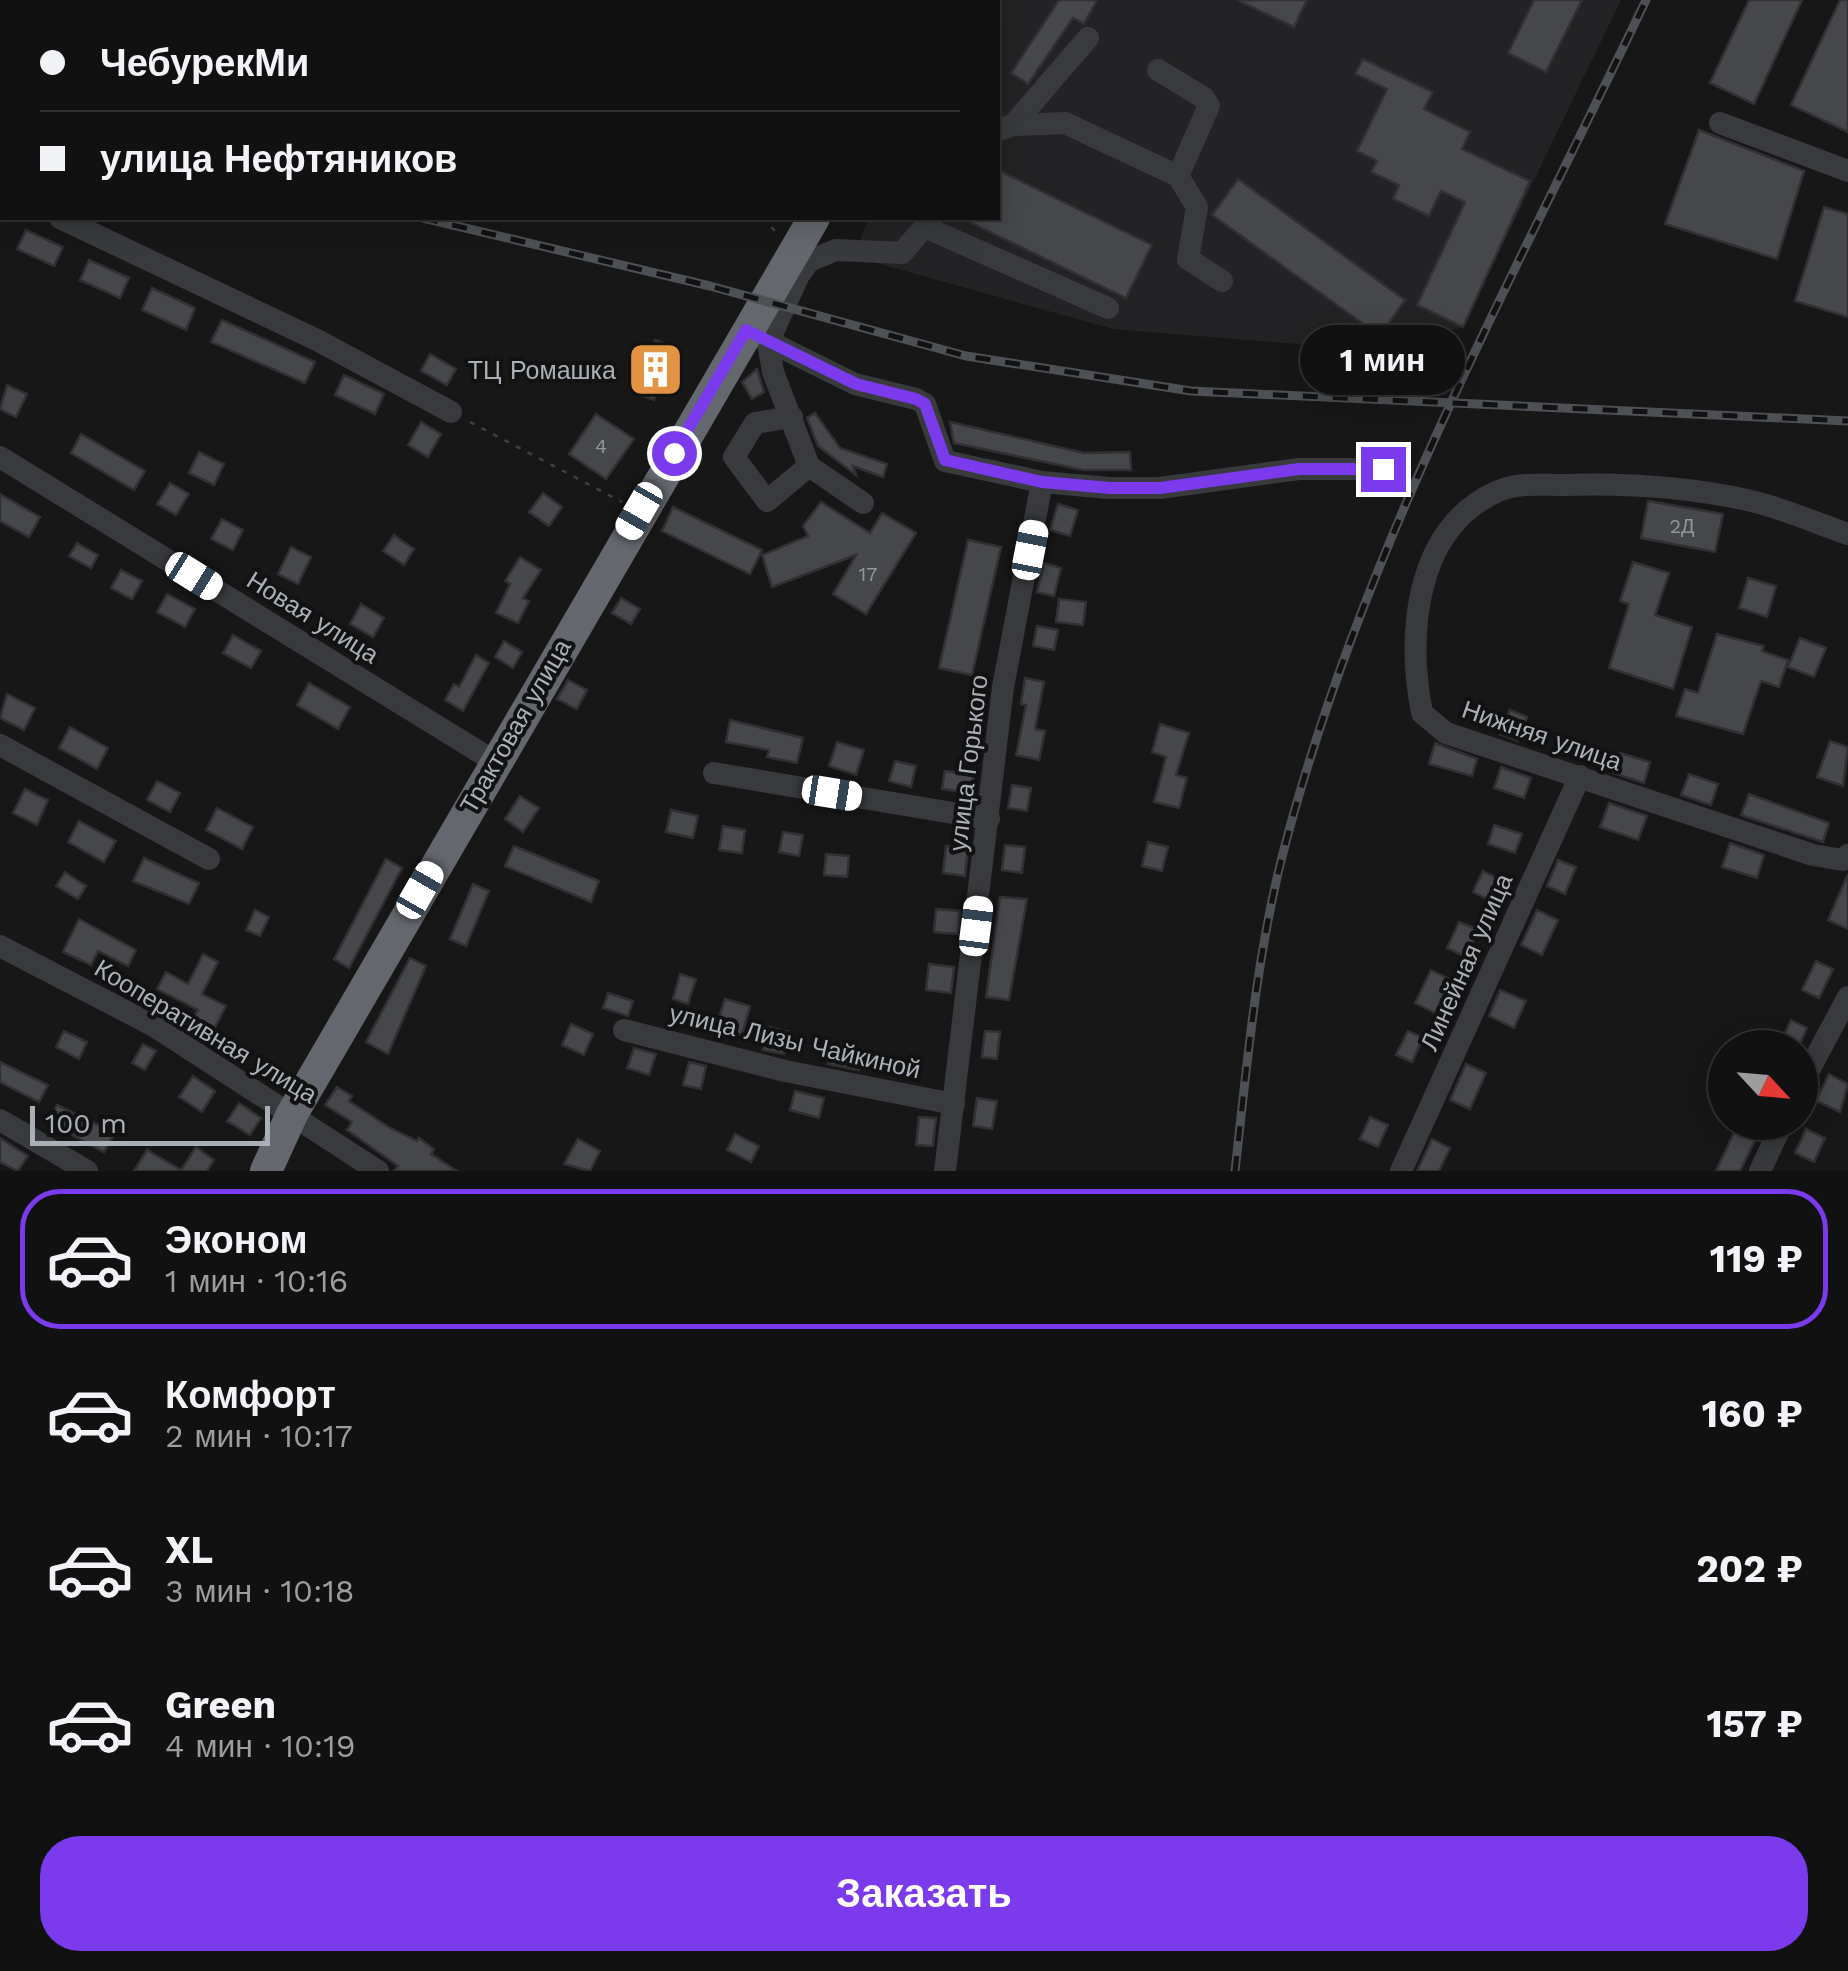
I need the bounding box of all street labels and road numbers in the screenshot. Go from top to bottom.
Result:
street label: Новая улица [242,565,384,669]
street label: Трактовая улица [454,634,577,818]
street label: улица Горького [943,673,994,853]
street label: Нижняя улица [1458,695,1626,776]
street label: Линейная улица [1414,869,1518,1055]
street label: Кооперативная улица [89,954,322,1109]
street label: улица Лизы Чайкиной [667,998,923,1084]

